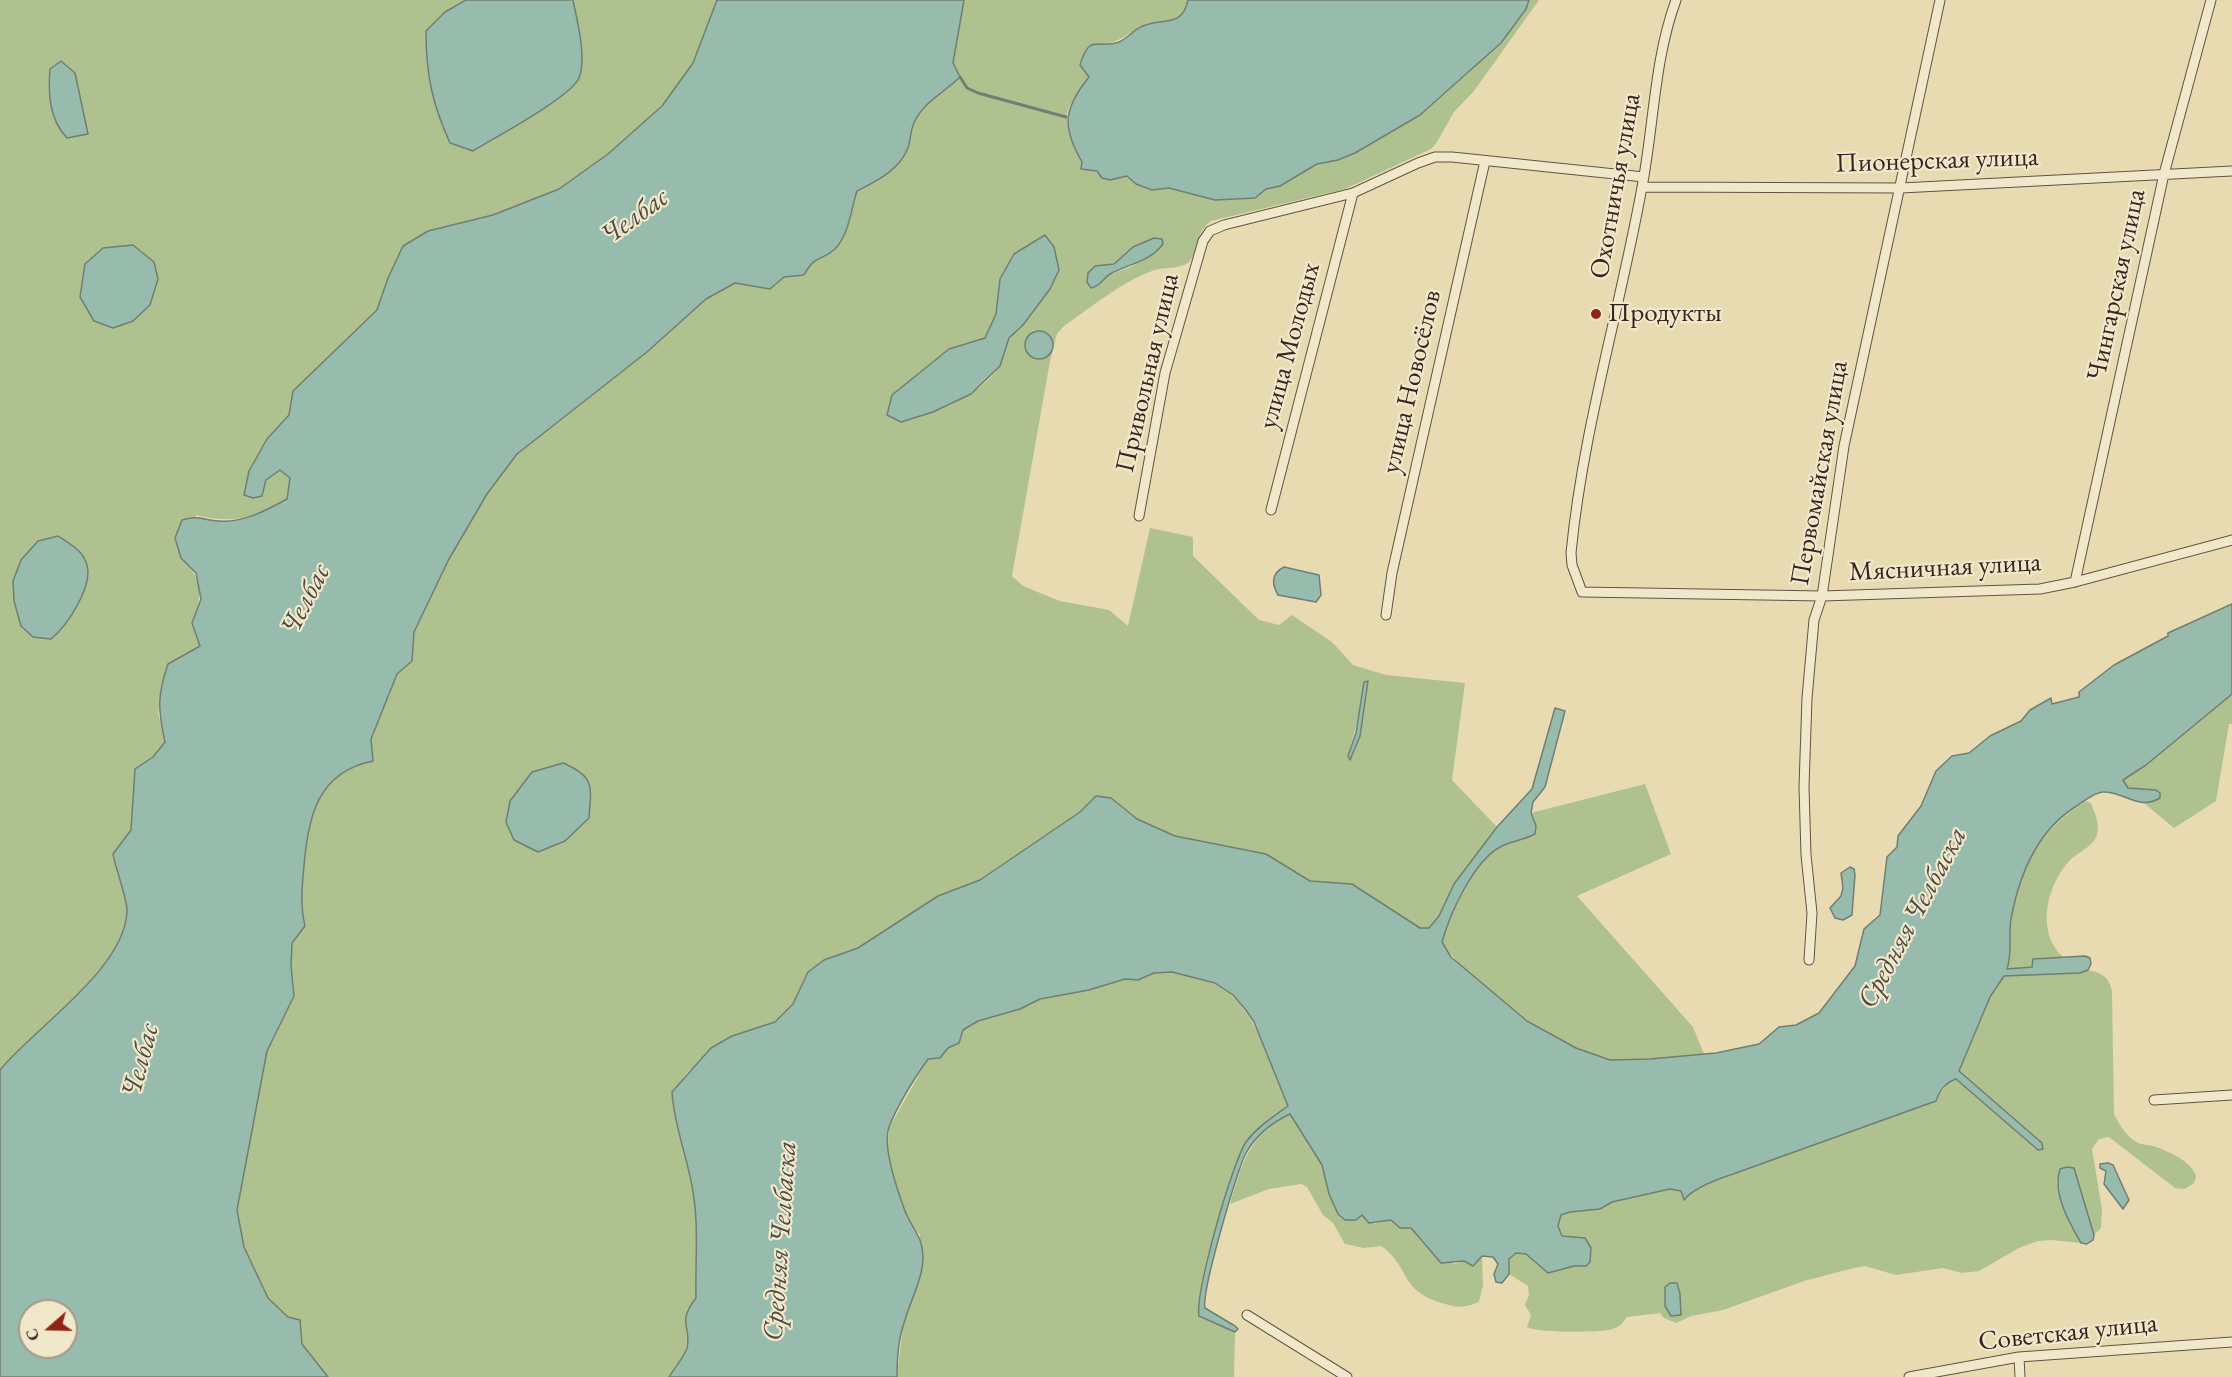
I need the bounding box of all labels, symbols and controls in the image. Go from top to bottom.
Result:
street label: Охотничья улица [1584,91,1648,281]
street label: Пионерская улица [1835,141,2039,181]
water label: Челбас [595,181,675,253]
street label: Чингарская улица [2081,186,2153,384]
street label: улица Молодых [1252,259,1328,433]
street label: Привольная улица [1109,270,1187,476]
street label: улица Новосёлов [1375,287,1449,477]
place label: Продукты [1608,298,1722,330]
marker: Продукты [1589,307,1603,321]
street label: Первомайская улица [1784,358,1856,588]
street label: Мясничная улица [1848,547,2042,589]
water label: Челбас [274,559,338,641]
water label: Средняя Челбаска [1851,822,1975,1014]
water label: Челбас [115,1020,167,1102]
water label: Средняя Челбаска [757,1140,805,1342]
north arrow [18,1299,78,1359]
street label: Советская улица [1977,1307,2159,1359]
text: С [21,1326,44,1344]

